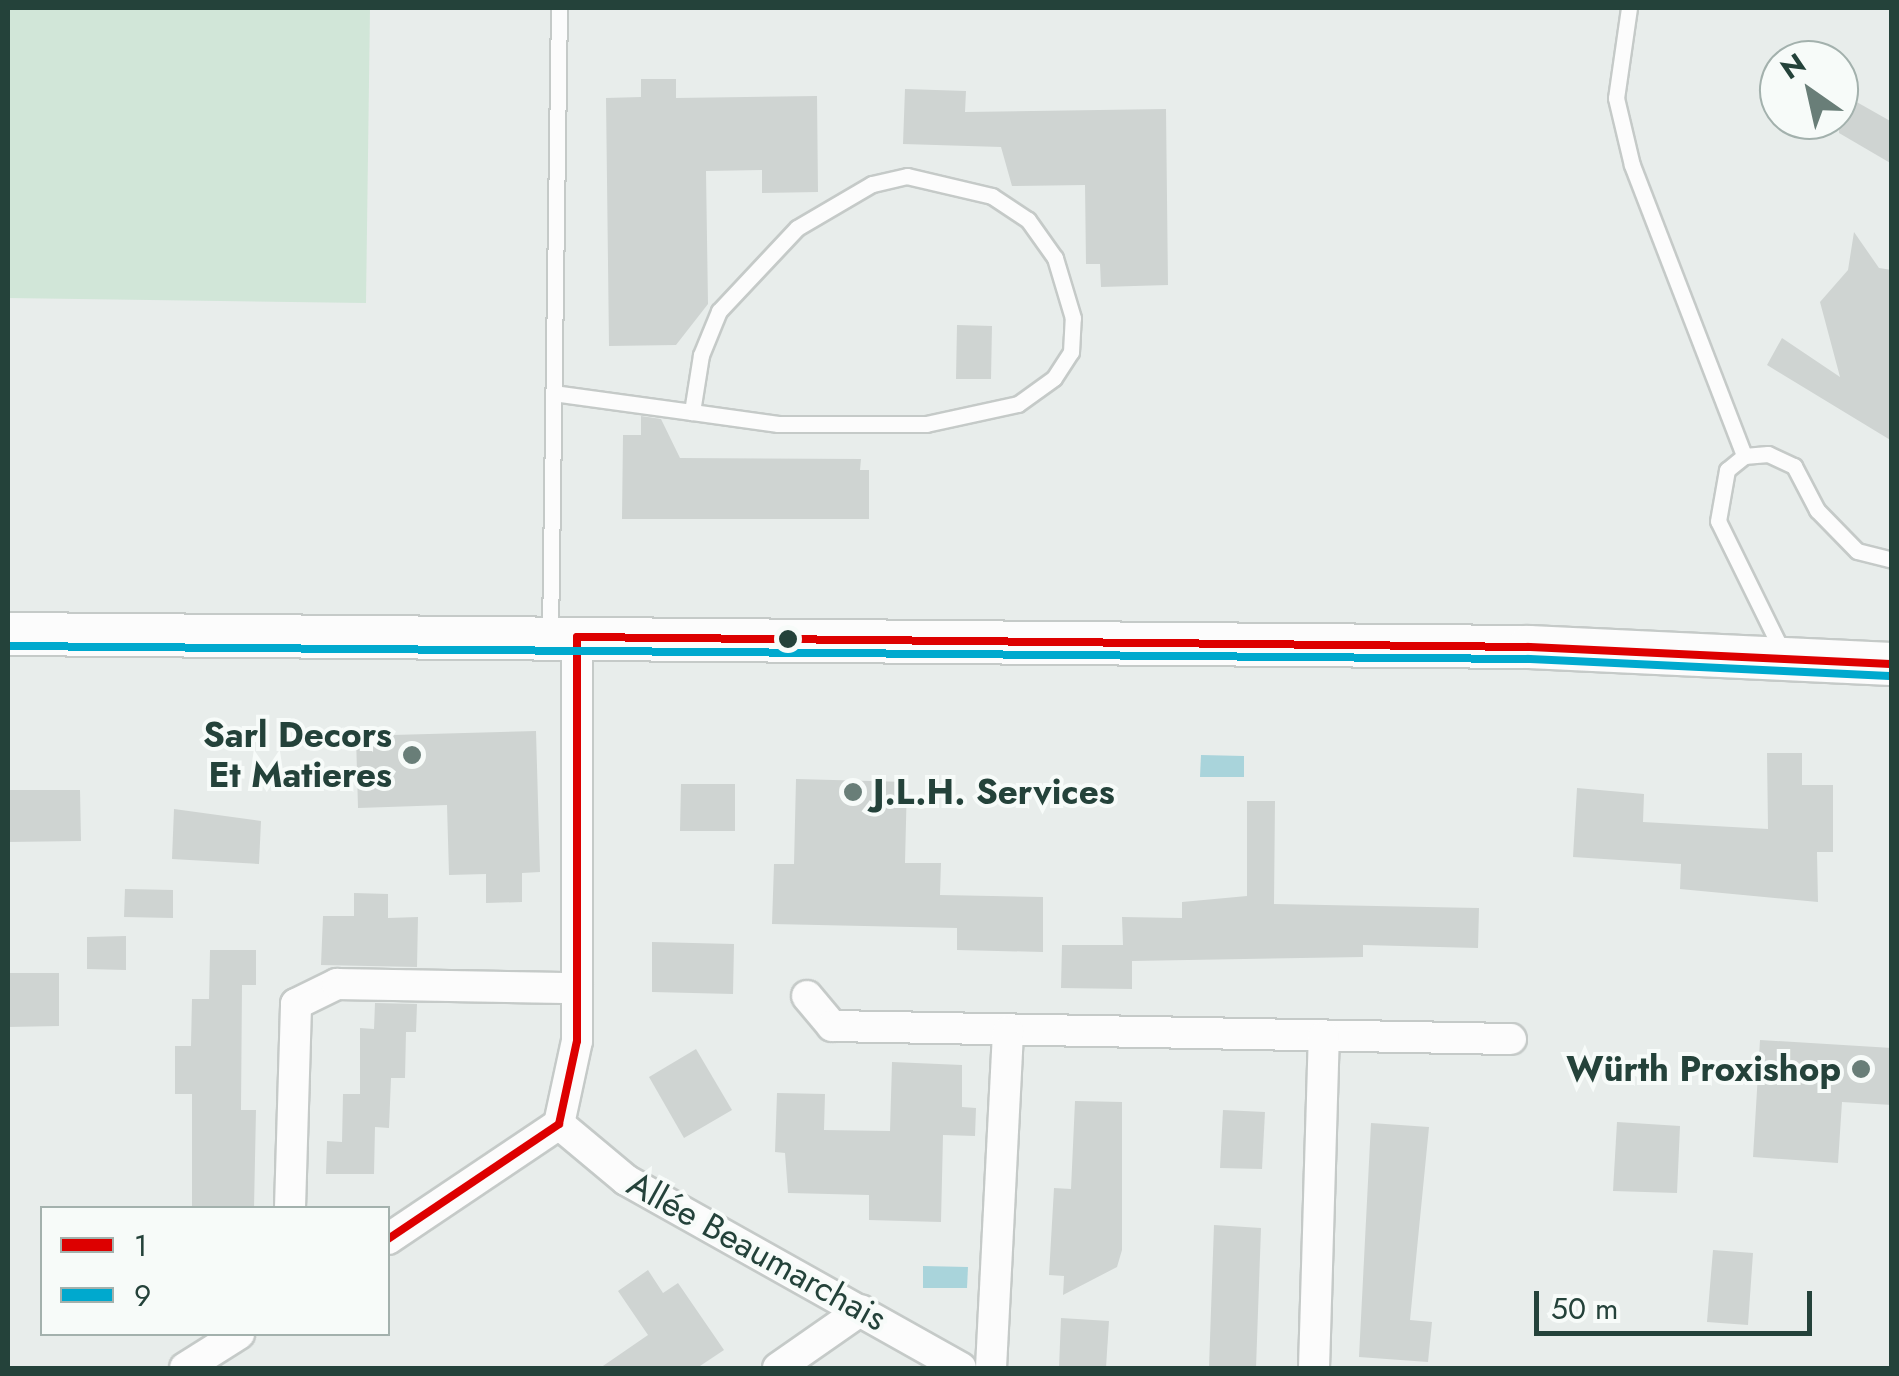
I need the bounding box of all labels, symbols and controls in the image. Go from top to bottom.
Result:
north arrow [1759,40,1859,140]
text: N [1772,43,1814,90]
unlabelled marker [778,629,798,649]
place label: Sarl Decors Et Matieres [203,714,392,796]
marker: Sarl Decors Et Matieres [401,744,423,766]
place label: J.L.H. Services [873,771,1115,813]
marker: J.L.H. Services [842,781,864,803]
place label: Würth Proxishop [1566,1048,1841,1090]
marker: Würth Proxishop [1850,1058,1872,1080]
street label: Allée Beaumarchais [620,1163,894,1339]
legend [40,1206,390,1336]
text: 1 [134,1224,148,1267]
scale bar [1539,1271,1816,1333]
text: 9 [134,1274,151,1317]
text: 50 m [1551,1287,1618,1330]

